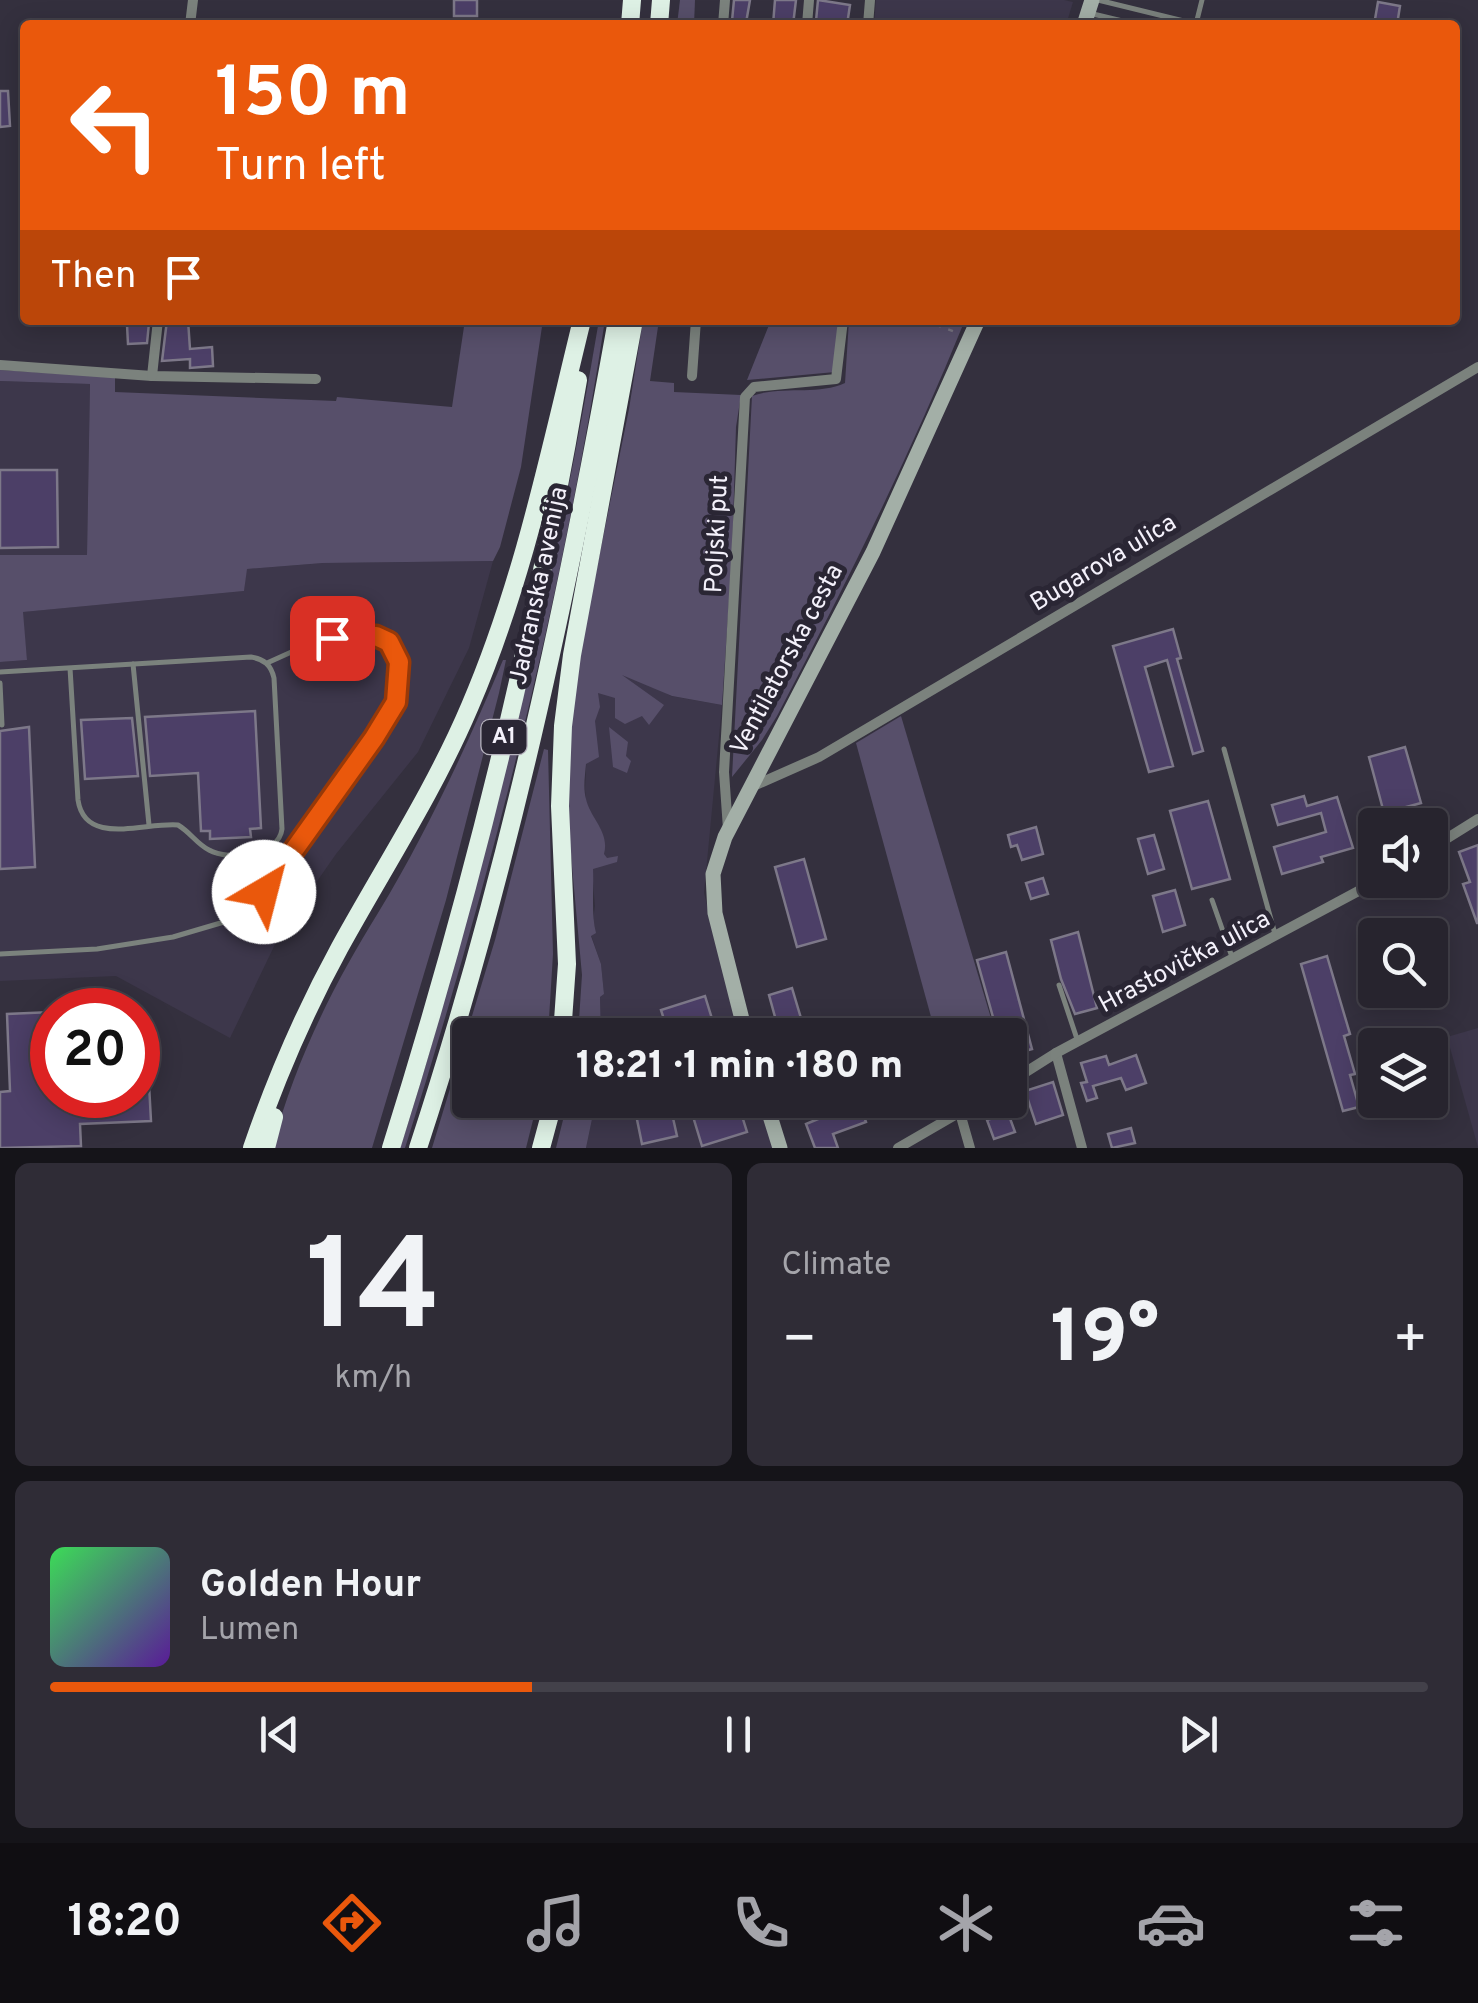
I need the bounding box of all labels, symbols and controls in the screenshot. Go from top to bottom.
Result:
text: 150 m [215,52,410,141]
icon: left [50,60,180,190]
text: Turn left [215,139,386,196]
icon: arrive [156,250,211,305]
text: Then [50,253,136,302]
street label: Poljski put [699,474,737,594]
street label: Jadranska avenija [503,484,577,688]
street label: Bugarova ulica [1025,508,1183,620]
street label: Ventilatorska cesta [724,559,852,761]
pin [290,596,375,681]
icon: arrive [305,611,360,666]
road number: A1 [482,720,526,754]
map controls [1358,808,1448,1118]
button: sound [1358,808,1448,898]
position arrow [212,840,316,944]
street label: Hrastovička ulica [1094,904,1276,1022]
button: search [1358,918,1448,1008]
speed limit sign: 20 [30,988,160,1118]
button: layers [1358,1028,1448,1118]
text: 18:21 · 1 min · 180 m [576,1043,903,1092]
text: 14 [305,1211,441,1376]
text: Climate [782,1246,891,1286]
text: 19° [1050,1294,1159,1389]
text: − [782,1307,817,1377]
text: + [1393,1307,1428,1377]
text: km/h [334,1359,412,1399]
text: Golden Hour [200,1562,421,1611]
text: Lumen [200,1611,299,1651]
icon: previous [252,1707,307,1762]
icon: pause [711,1707,766,1762]
icon: next [1171,1707,1226,1762]
icon: directions [317,1888,387,1958]
icon: music [521,1888,591,1958]
icon: phone [726,1888,796,1958]
icon: climate [931,1888,1001,1958]
icon: car [1136,1888,1206,1958]
icon: filters [1341,1888,1411,1958]
text: 18:20 [67,1895,182,1952]

